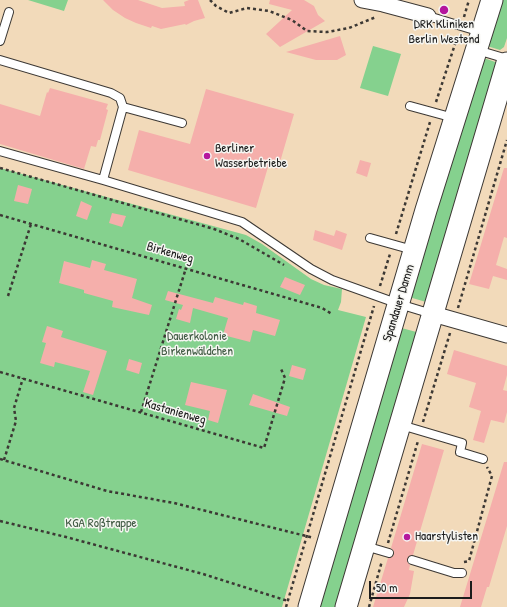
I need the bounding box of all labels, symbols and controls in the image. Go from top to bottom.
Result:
marker: DRK Kliniken Berlin Westend [438,4,450,16]
place label: DRK Kliniken Berlin Westend [409,17,479,48]
place label: Berliner Wasserbetriebe [215,141,287,172]
marker: Berliner Wasserbetriebe [202,151,212,161]
street label: Birkenweg [145,239,195,267]
street label: Spandauer Damm [380,262,418,344]
park label: Dauerkolonie Birkenwäldchen [161,329,233,360]
street label: Kastanienweg [142,396,208,428]
park label: KGA Roßtrappe [65,516,137,532]
place label: Haarstylisten [415,529,478,545]
marker: Haarstylisten [402,532,412,542]
scale bar [371,573,474,599]
text: 50 m [376,579,397,596]

